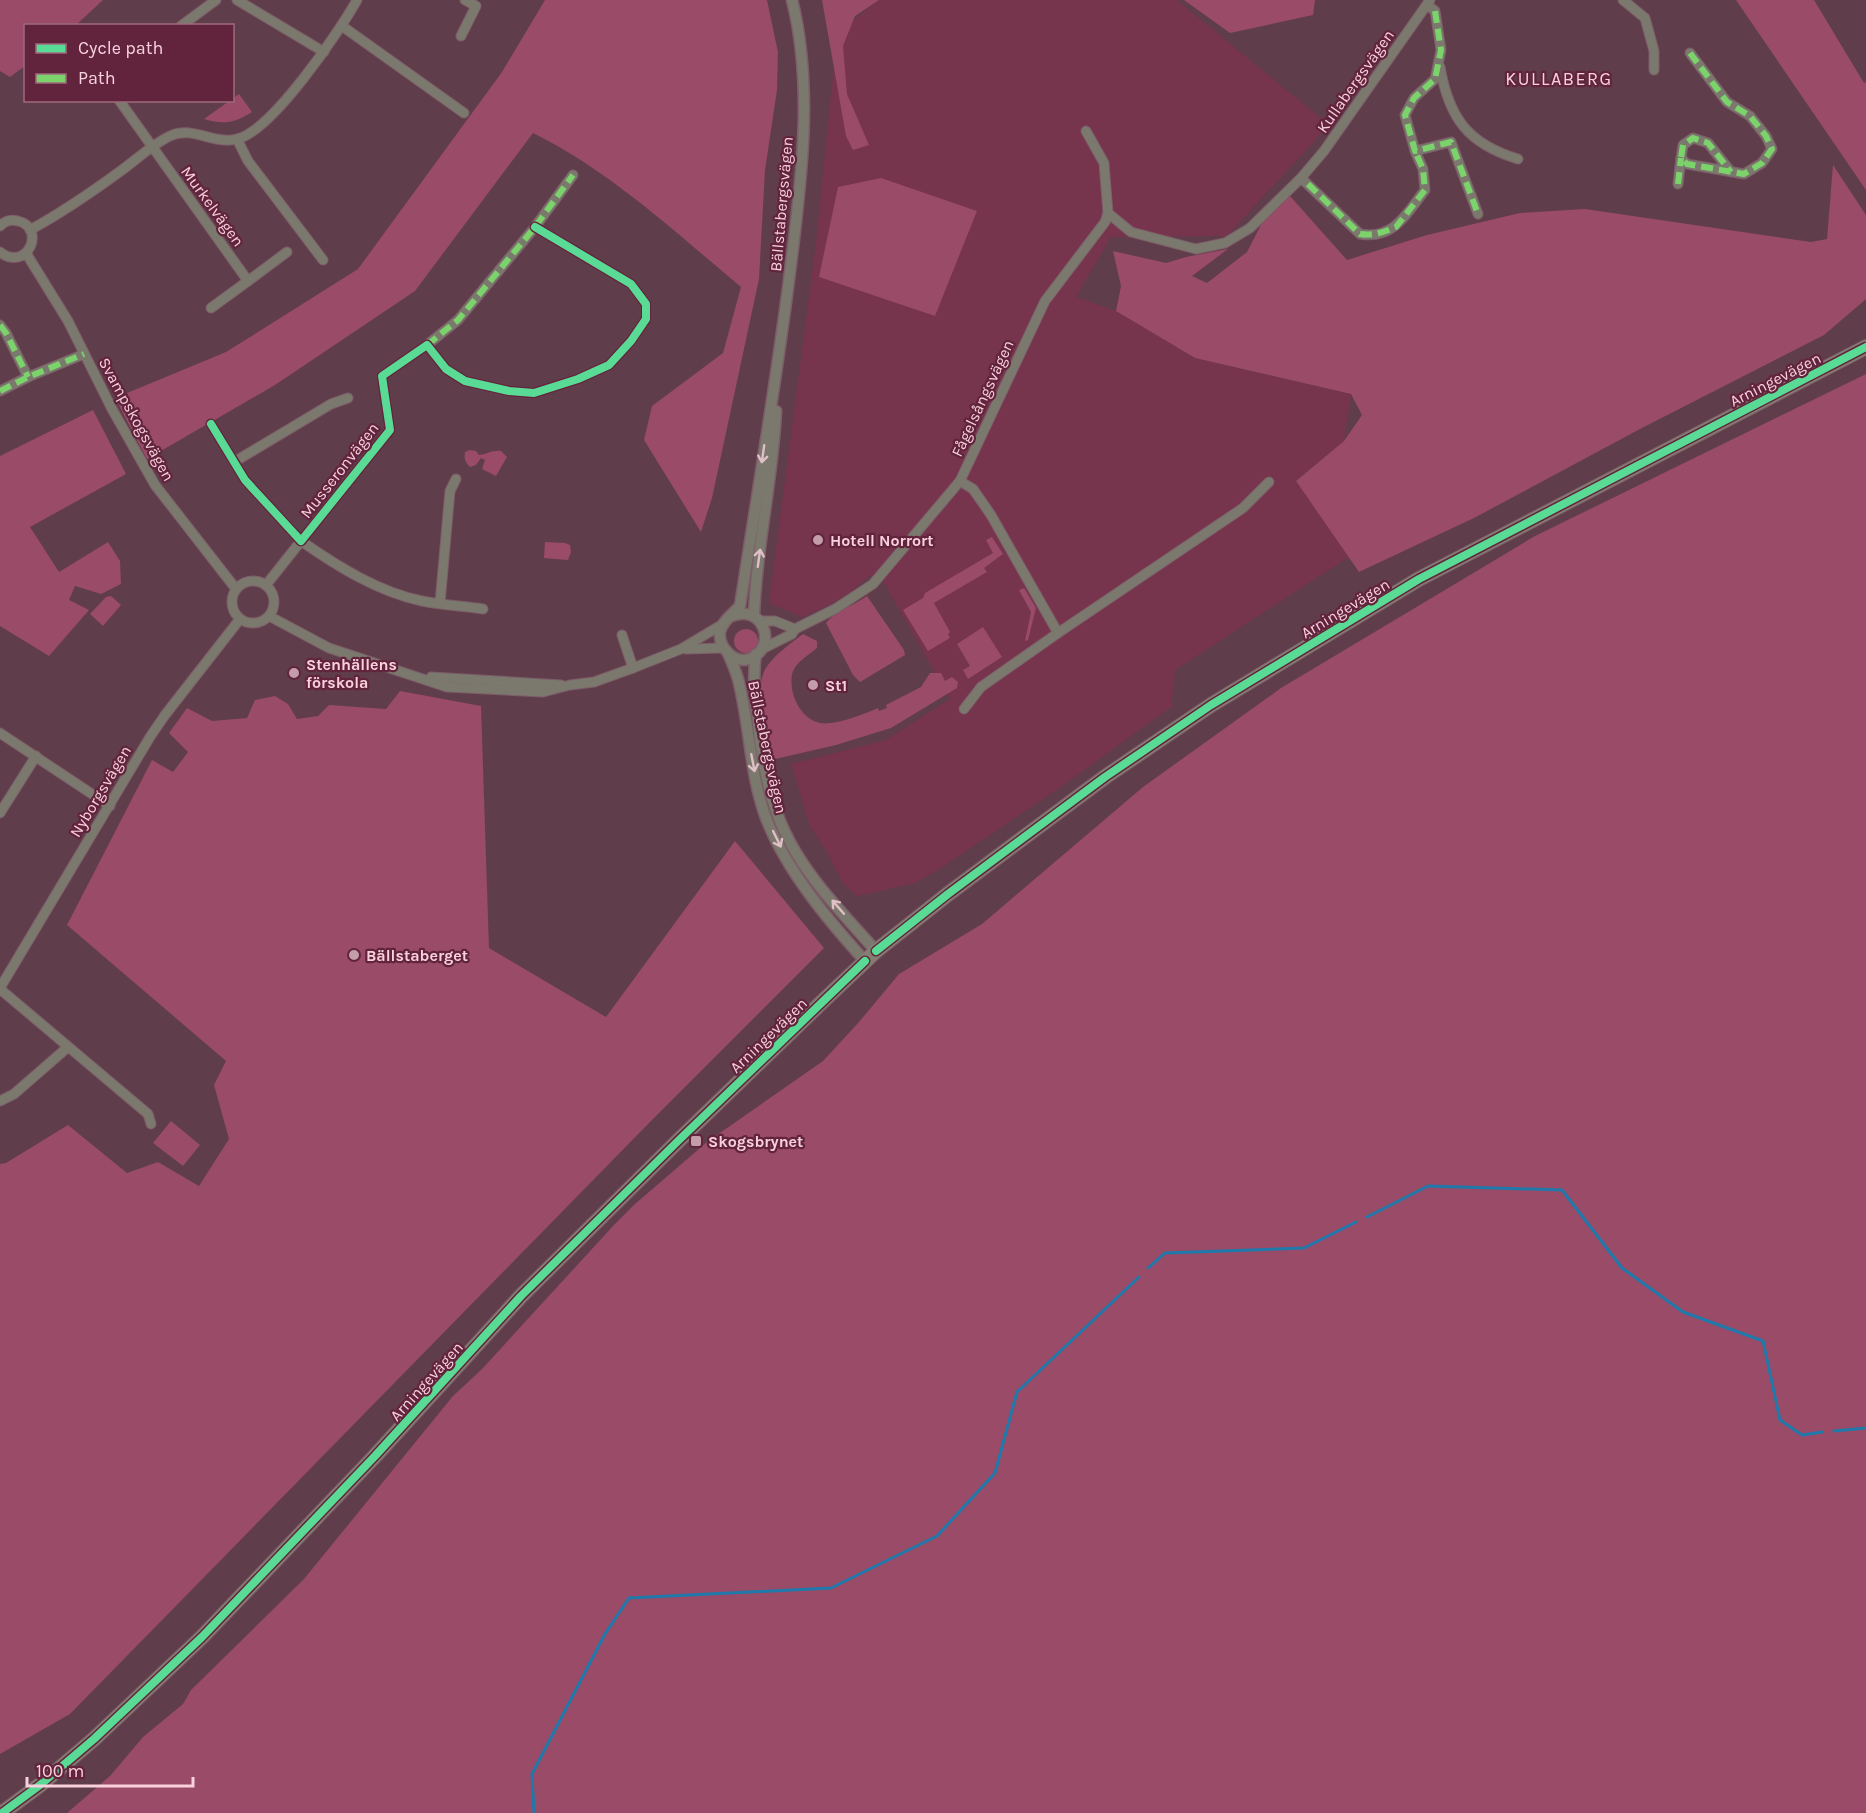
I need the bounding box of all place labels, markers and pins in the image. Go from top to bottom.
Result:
place label: Hotell Norrort [830,531,934,550]
marker: Hotell Norrort [811,533,825,547]
place label: Stenhällens förskola [306,655,397,692]
marker: Stenhällens förskola [287,666,301,680]
place label: St1 [825,676,847,695]
marker: St1 [806,678,820,692]
place label: Bällstaberget [366,946,468,965]
marker: Bällstaberget [347,948,361,962]
place label: Skogsbrynet [708,1132,803,1151]
marker: Skogsbrynet [689,1134,703,1148]

